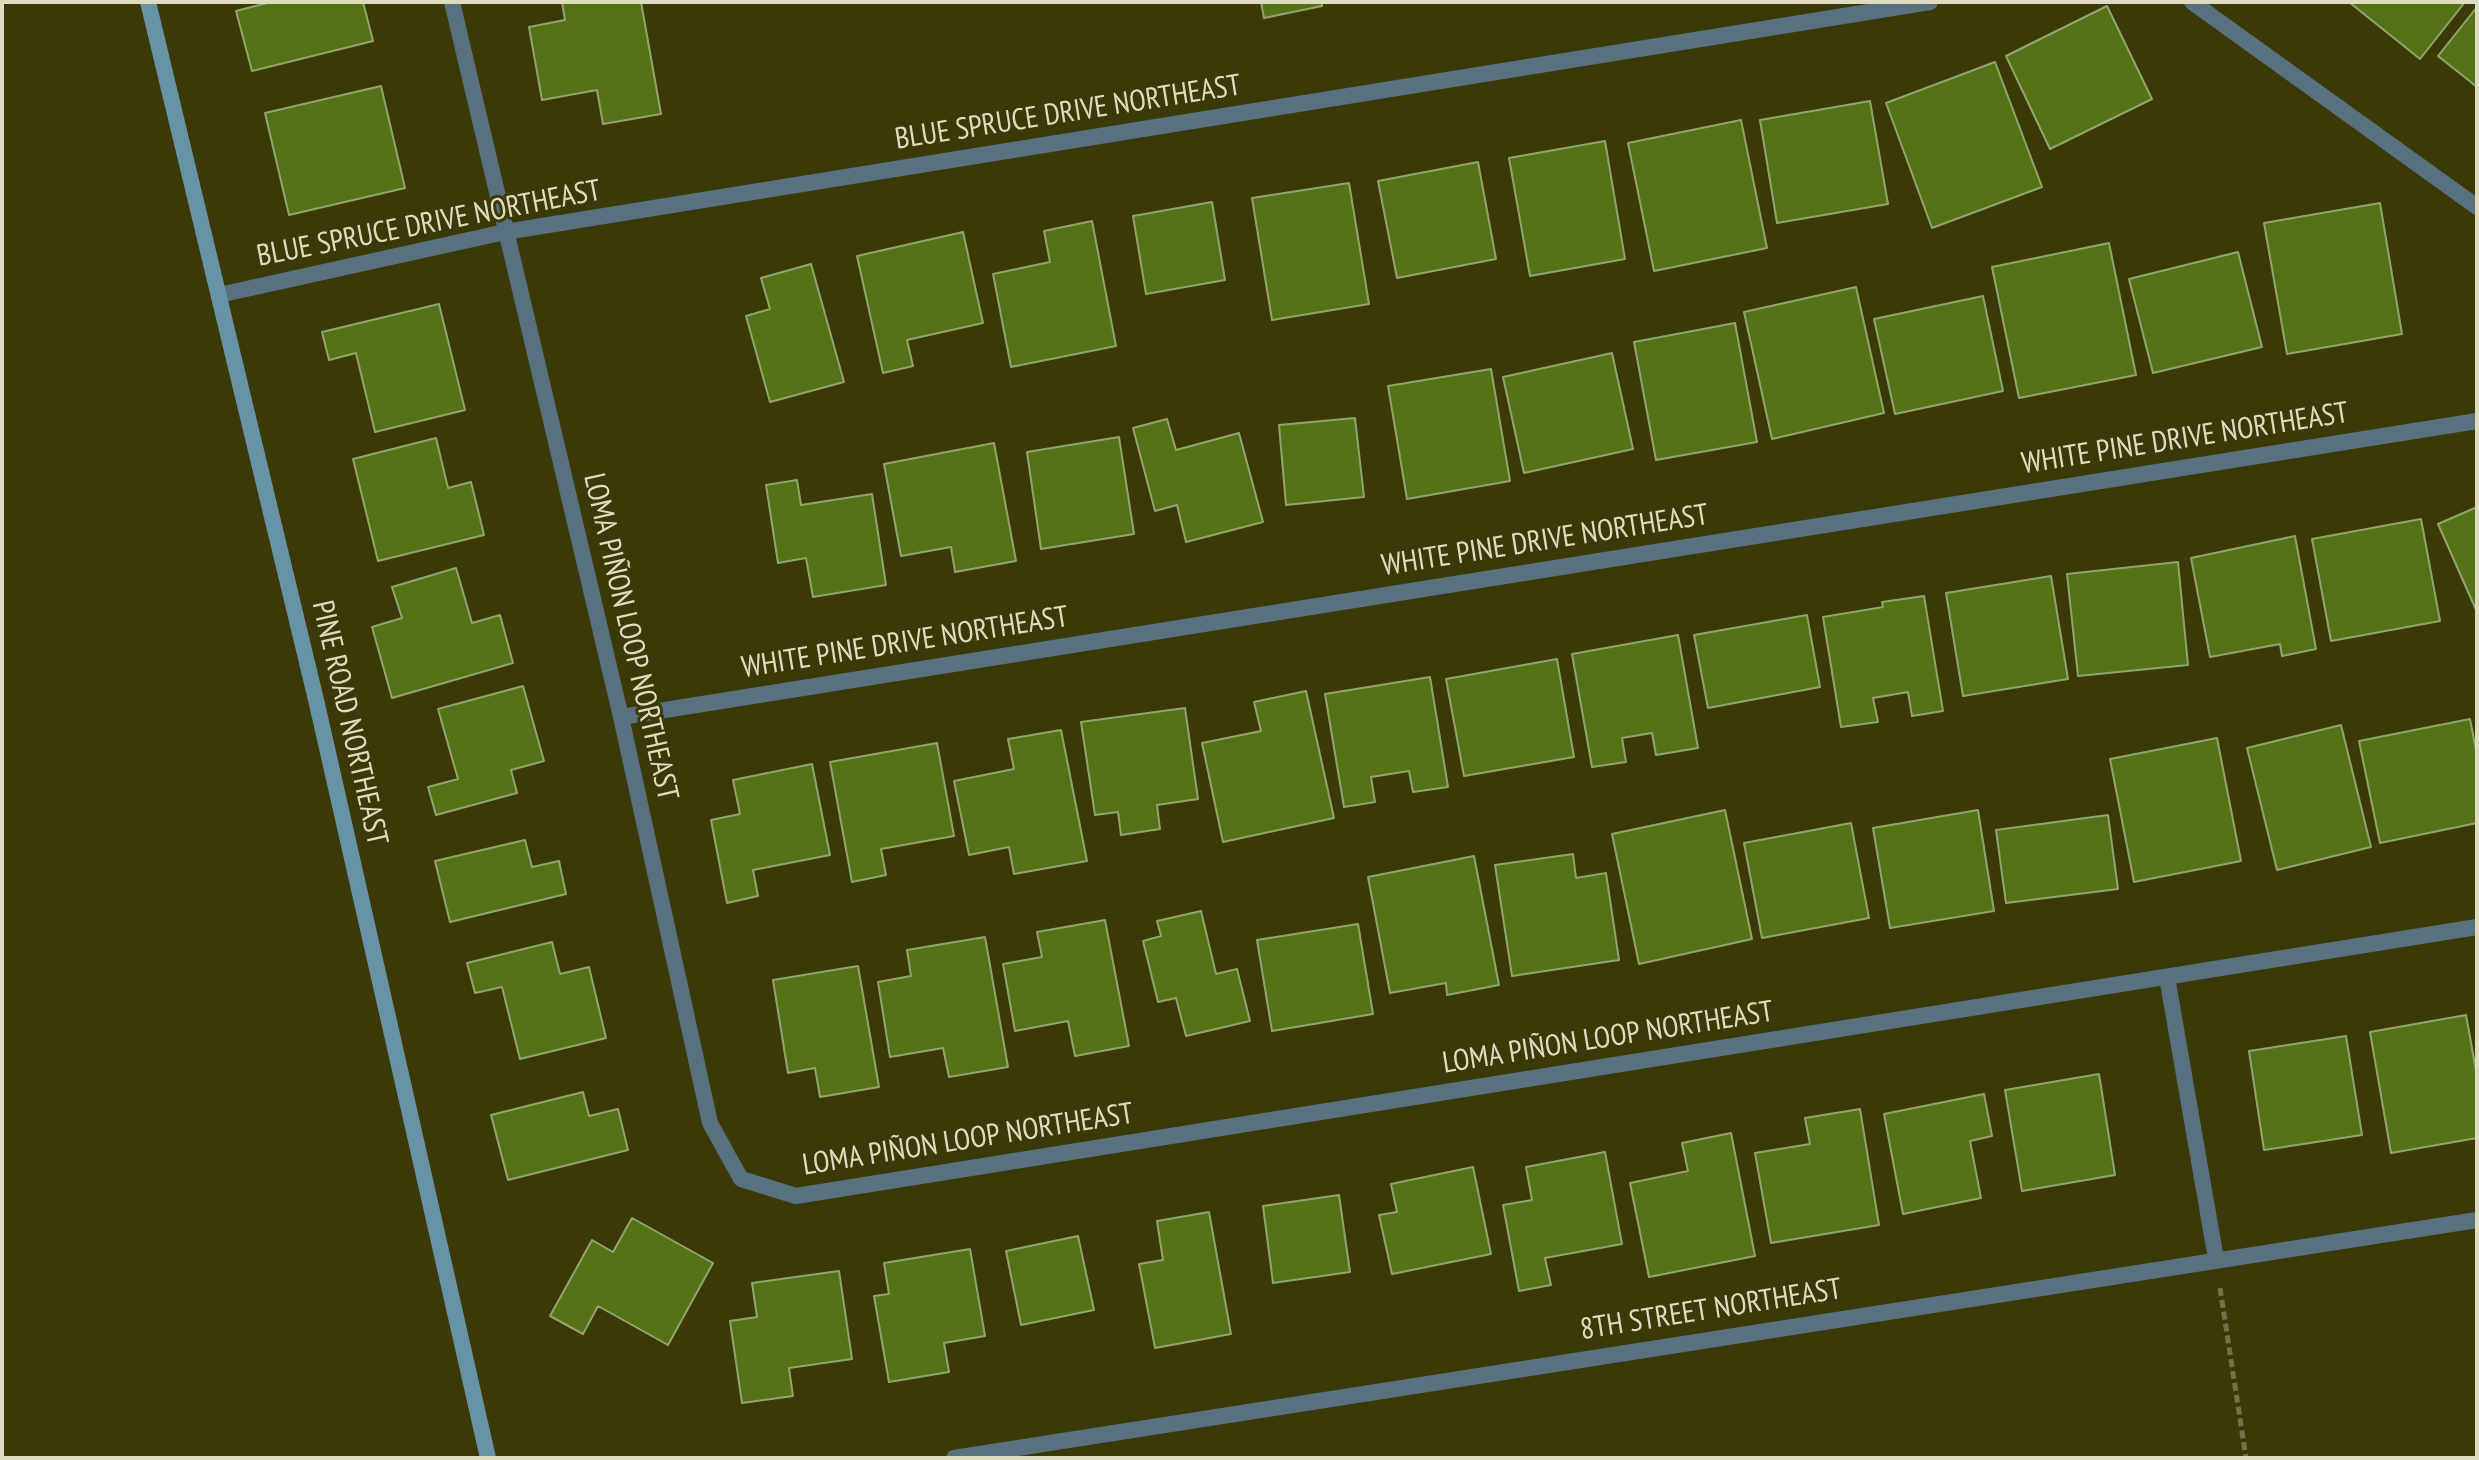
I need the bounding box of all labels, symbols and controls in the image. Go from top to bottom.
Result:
street label: BLUE SPRUCE DRIVE NORTHEAST [893,68,1243,158]
street label: BLUE SPRUCE DRIVE NORTHEAST [254,173,604,275]
street label: WHITE PINE DRIVE NORTHEAST [2019,395,2351,483]
street label: LOMA PIÑON LOOP NORTHEAST [575,470,685,804]
street label: WHITE PINE DRIVE NORTHEAST [1379,497,1711,585]
street label: PINE ROAD NORTHEAST [303,597,395,849]
street label: WHITE PINE DRIVE NORTHEAST [739,599,1071,687]
street label: LOMA PIÑON LOOP NORTHEAST [1440,994,1776,1082]
street label: LOMA PIÑON LOOP NORTHEAST [800,1096,1136,1184]
street label: 8TH STREET NORTHEAST [1578,1272,1844,1348]

